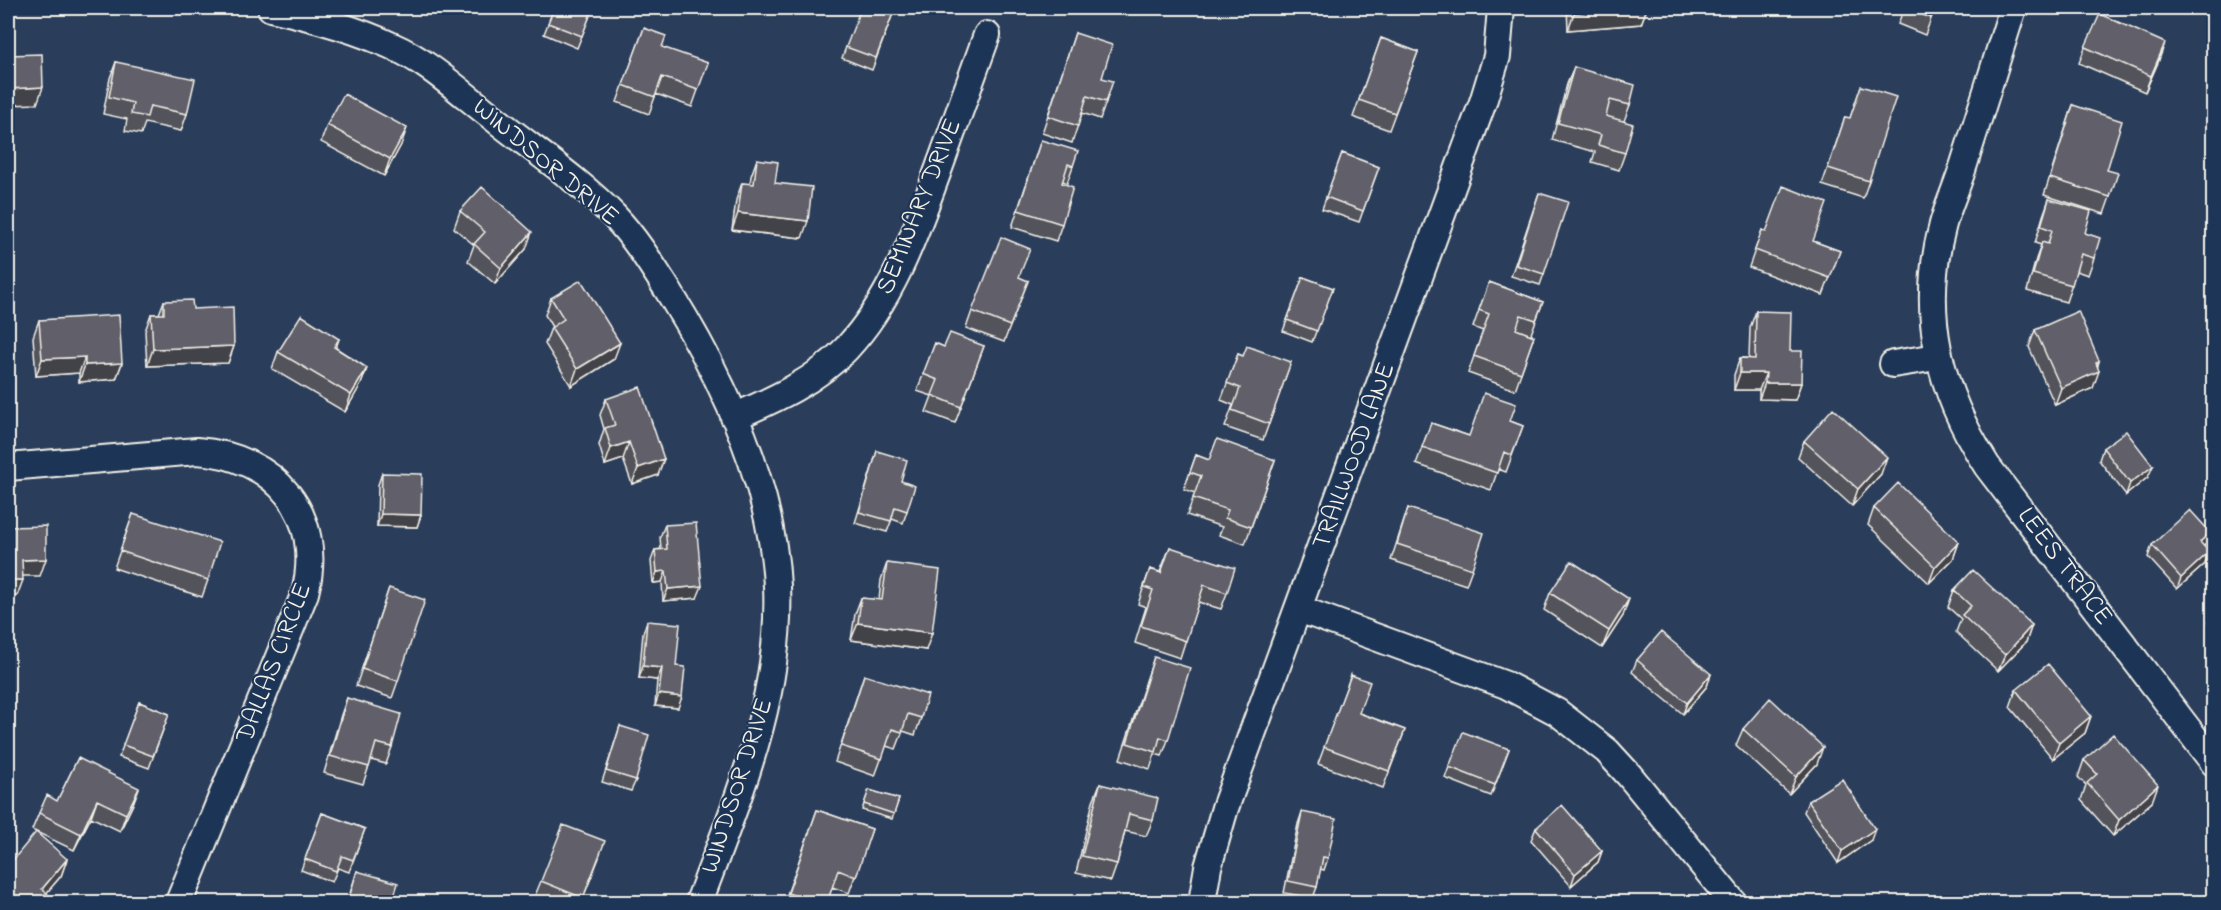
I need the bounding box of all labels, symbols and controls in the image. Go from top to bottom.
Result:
street label: WINDSOR DRIVE [463,90,627,236]
street label: SEMINARY DRIVE [867,113,973,301]
street label: TRAILWOOD LANE [1304,357,1406,555]
street label: LEES TRACE [2007,500,2121,634]
street label: DALLAS CIRCLE [227,578,323,749]
street label: WINDSOR DRIVE [692,694,784,878]

